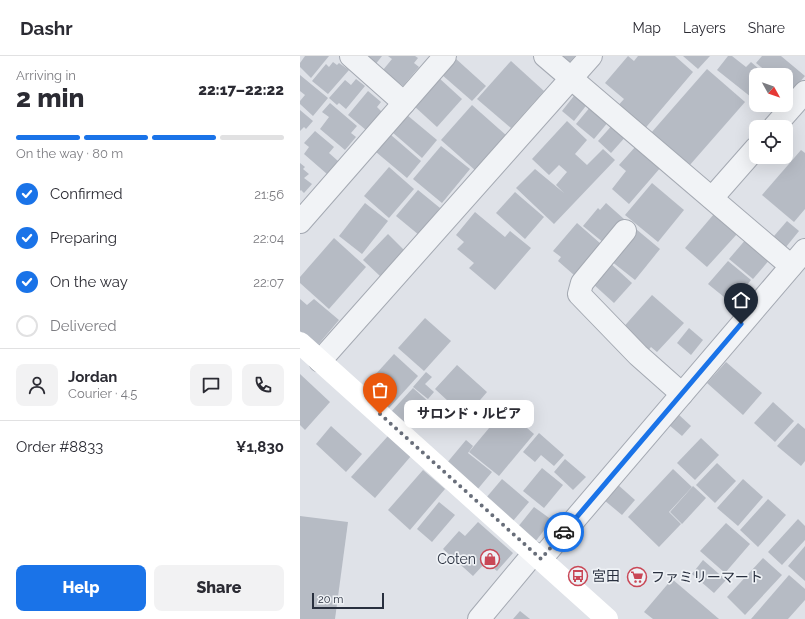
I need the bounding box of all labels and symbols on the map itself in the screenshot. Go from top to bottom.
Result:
north arrow [749,68,793,112]
pin [724,283,758,324]
pin [363,373,397,414]
callout: サロンド・ルピア [404,400,534,428]
courier [544,512,584,552]
shop icon: Coten [479,548,501,570]
place label: Coten [437,551,476,567]
bus stop icon: 宮田 [567,565,589,587]
supermarket icon: ファミリーマート [626,566,648,588]
place label: 宮田 [592,568,620,584]
place label: ファミリーマート [651,569,763,585]
scale bar [312,591,384,610]

